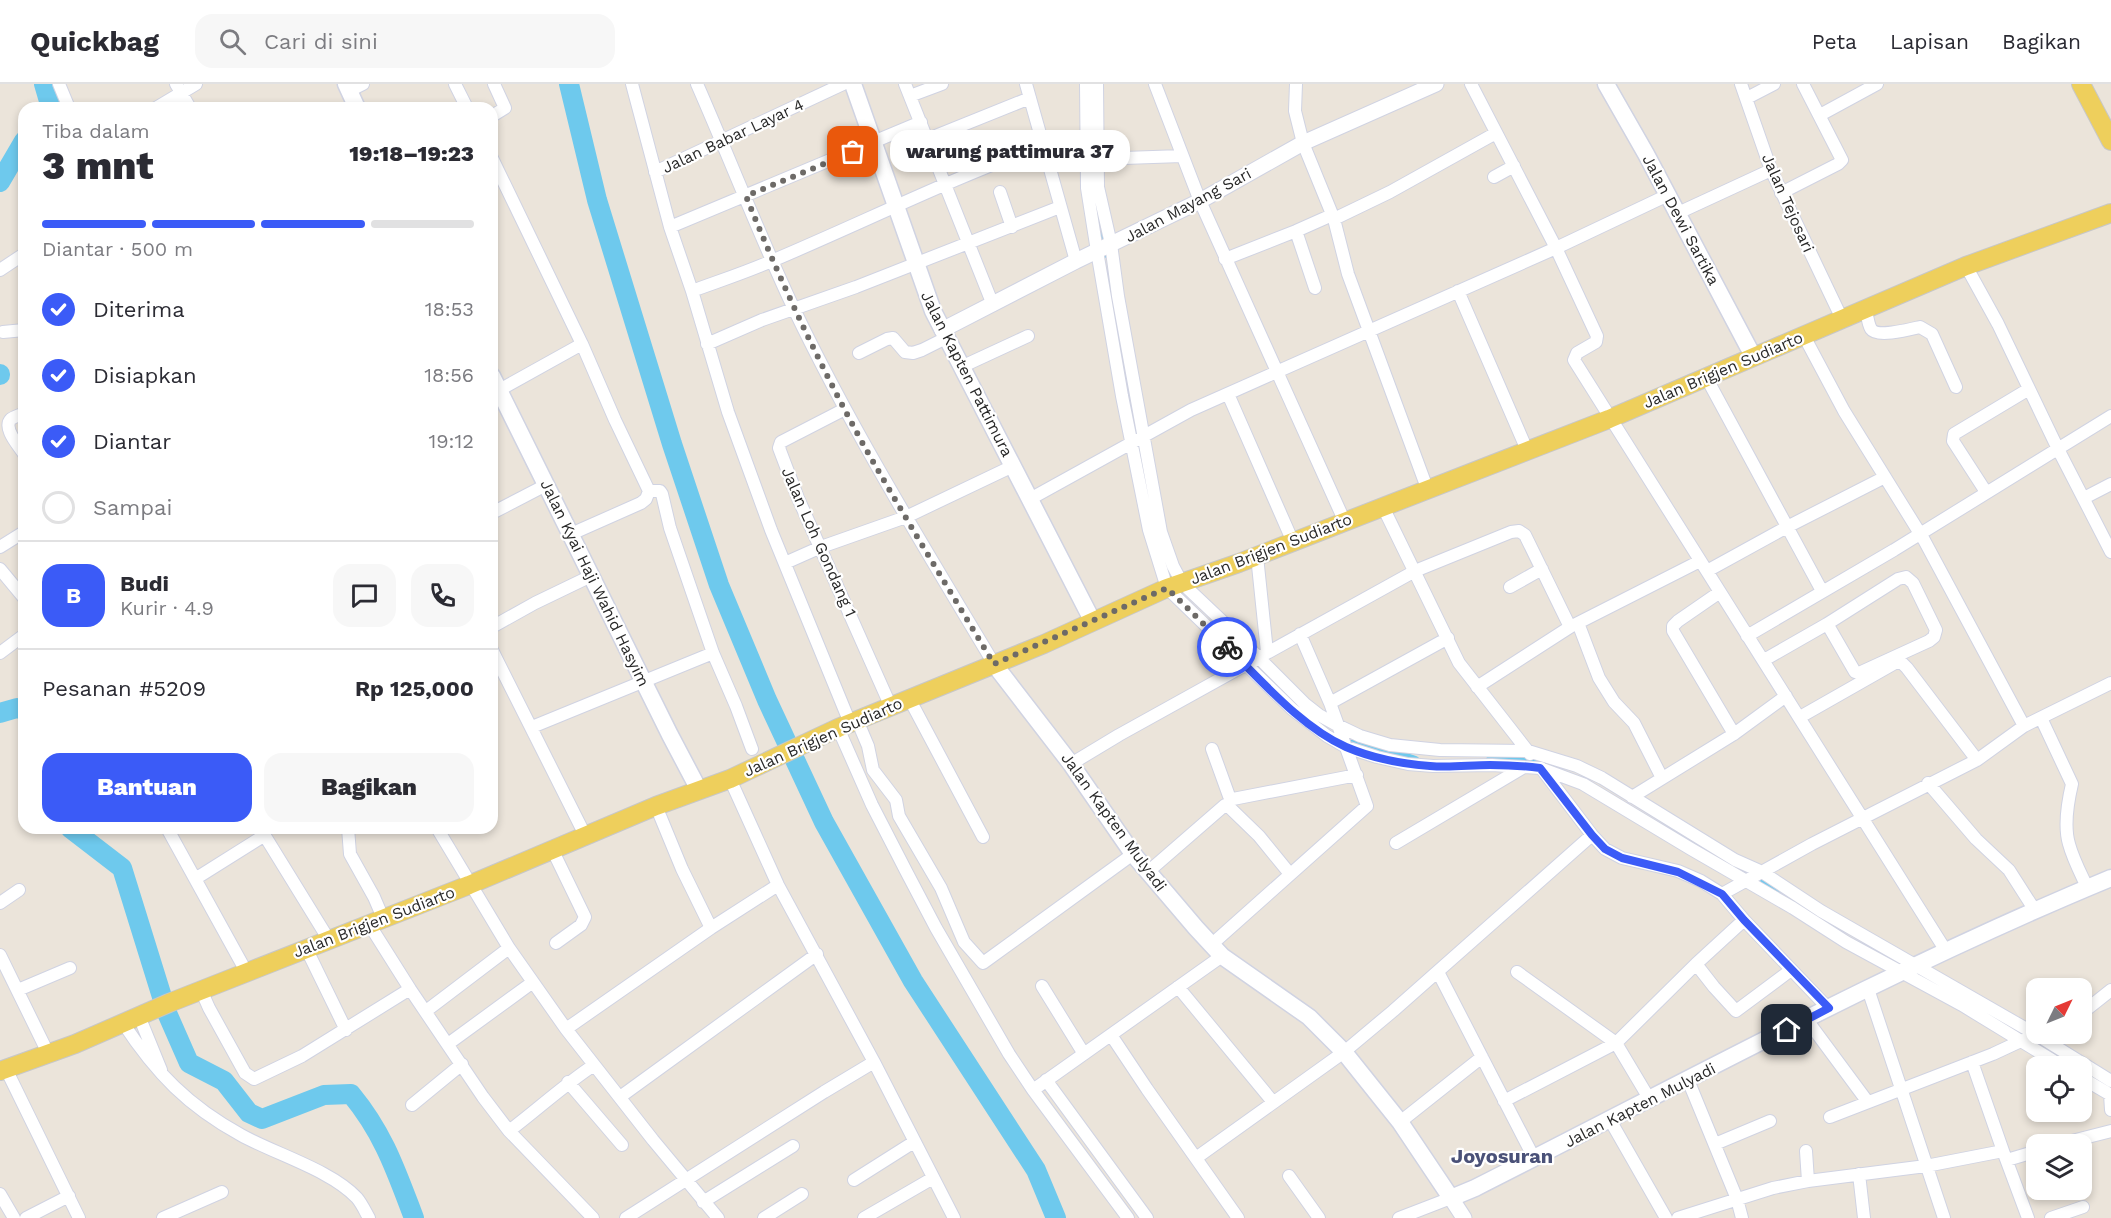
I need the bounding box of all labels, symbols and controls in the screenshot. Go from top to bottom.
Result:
search box [195,14,615,68]
text: Quickbag [30,25,159,58]
icon: search [216,25,249,58]
text: Cari di sini [264,29,378,54]
text: Peta [1812,29,1857,54]
text: Lapisan [1890,29,1969,54]
text: Bagikan [2002,29,2081,54]
street label: Jalan Babar Layar 4 [659,95,807,177]
text: Tiba dalam [42,119,150,143]
pin [827,126,878,177]
callout: warung pattimura 37 [889,131,1129,173]
icon: bag [836,135,869,168]
text: warung pattimura 37 [906,139,1114,163]
text: 19:18–19:23 [349,141,474,166]
text: 3 mnt [42,143,154,188]
street label: Jalan Tejosari [1758,151,1818,255]
street label: Jalan Dewi Sartika [1639,152,1723,288]
street label: Jalan Mayang Sari [1122,164,1254,246]
text: Diantar · 500 m [42,237,193,261]
street label: Jalan Kapten Pattimura [917,288,1017,460]
icon: check [42,293,75,326]
text: Diterima [93,297,185,322]
text: 18:53 [425,297,474,321]
street label: Jalan Brigjen Sudiarto [1640,328,1806,412]
icon: check [42,359,75,392]
text: Disiapkan [93,363,197,388]
text: 18:56 [424,363,474,387]
icon: check [42,425,75,458]
text: Diantar [93,429,171,454]
text: 19:12 [428,429,474,453]
street label: Jalan Loh Gondang 1 [777,464,861,620]
street label: Jalan Kyai Haji Wahid Hasyim [537,476,653,690]
text: Sampai [93,495,172,520]
street label: Jalan Brigjen Sudiarto [1188,509,1354,589]
button: chat [333,564,396,627]
button: phone [411,564,474,627]
text: Budi [120,571,169,596]
text: B [66,583,81,608]
text: Kurir · 4.9 [120,596,214,620]
courier [1197,617,1257,677]
icon: bike [1211,631,1244,664]
text: Pesanan #5209 [42,676,206,701]
text: Rp 125,000 [355,676,474,701]
street label: Jalan Brigjen Sudiarto [741,693,905,781]
street label: Jalan Kapten Mulyadi [1057,749,1171,895]
button: Bantuan [42,753,252,822]
button: Bagikan [264,753,474,822]
street label: Jalan Brigjen Sudiarto [291,882,457,962]
north arrow [2026,978,2092,1044]
map controls [2026,978,2092,1200]
pin [1761,1004,1812,1055]
icon: home [1770,1013,1803,1046]
button: locate [2026,1056,2092,1122]
street label: Jalan Kapten Mulyadi [1561,1059,1719,1151]
button: layers [2026,1134,2092,1200]
district label: Joyosuran [1451,1144,1553,1168]

